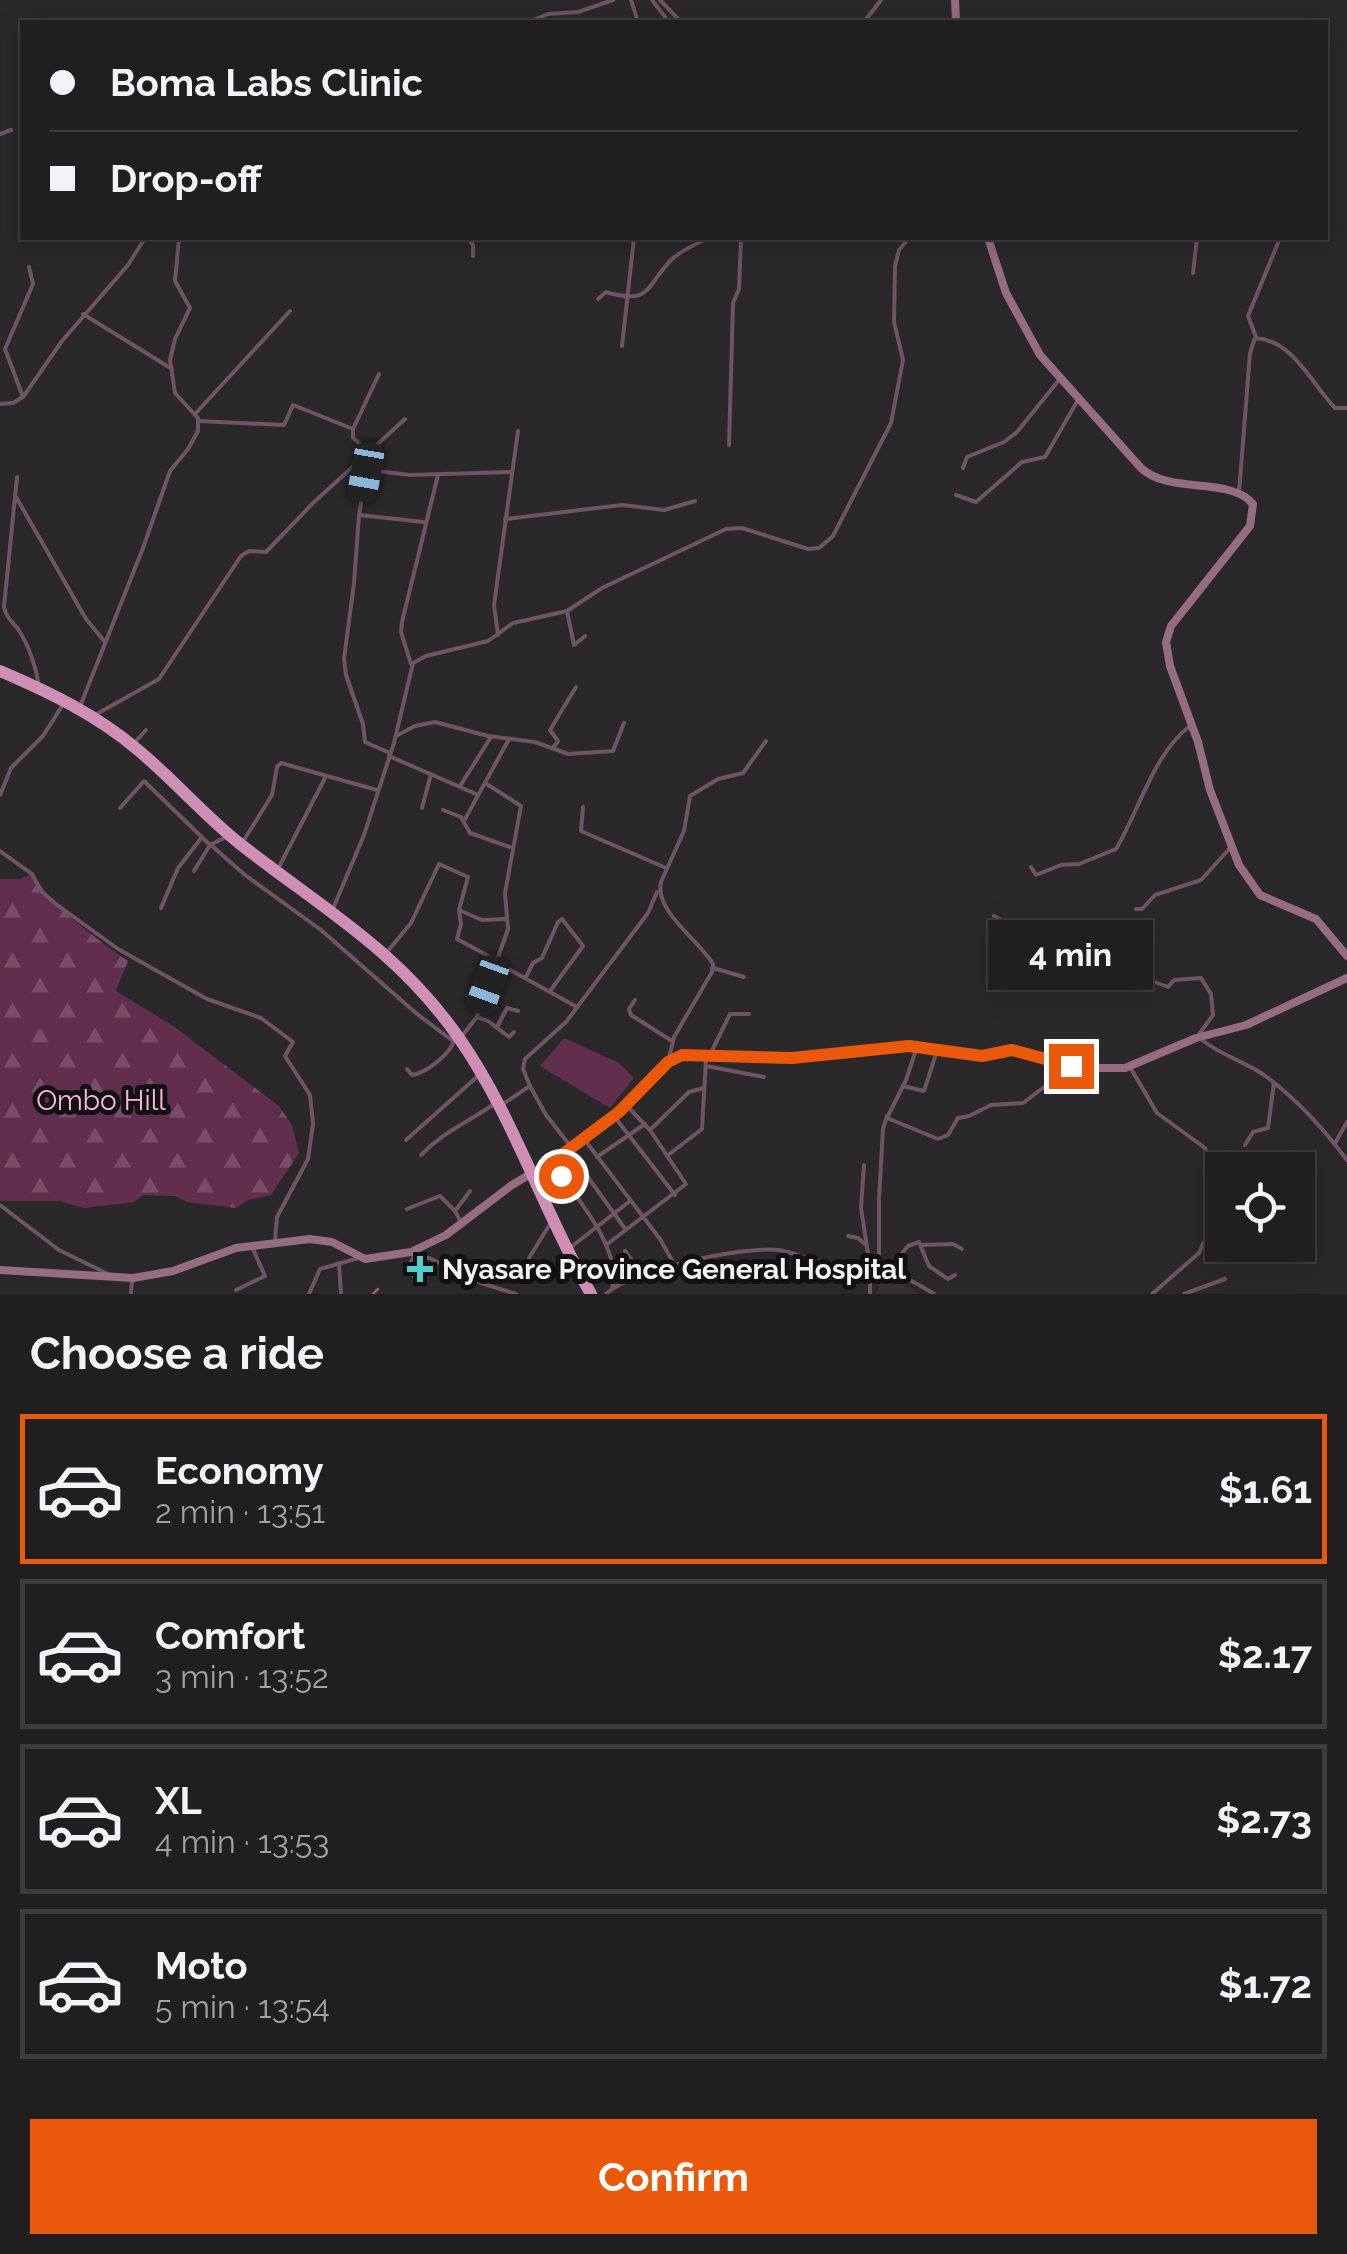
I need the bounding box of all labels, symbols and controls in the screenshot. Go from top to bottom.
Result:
text: Boma Labs Clinic [110,60,423,105]
text: Drop-off [110,156,262,201]
car [346,440,386,504]
callout: 4 min [988,921,1154,991]
text: 4 min [1029,936,1112,973]
car [464,952,512,1018]
route end [1049,1044,1094,1089]
park label: Ombo Hill [36,1084,166,1117]
map controls [1205,1152,1315,1262]
button: locate [1205,1152,1315,1262]
route start [539,1154,584,1199]
place label: Nyasare Province General Hospital [442,1253,906,1286]
marker: Nyasare Province General Hospital [407,1256,433,1282]
text: Choose a ride [30,1327,324,1380]
icon: car [35,1444,125,1534]
text: Economy [155,1448,324,1493]
text: $1.61 [1219,1467,1312,1512]
text: 2 min · 13:51 [155,1493,325,1530]
icon: car [35,1609,125,1699]
text: Comfort [155,1613,305,1658]
text: $2.17 [1218,1632,1312,1677]
text: 3 min · 13:52 [155,1658,329,1695]
icon: car [35,1774,125,1864]
text: XL [155,1778,202,1823]
text: $2.73 [1216,1797,1312,1842]
text: 4 min · 13:53 [155,1823,329,1860]
icon: car [35,1939,125,2029]
text: Moto [155,1943,248,1988]
text: $1.72 [1219,1962,1312,2007]
text: 5 min · 13:54 [155,1988,330,2025]
button: Confirm [30,2119,1317,2234]

